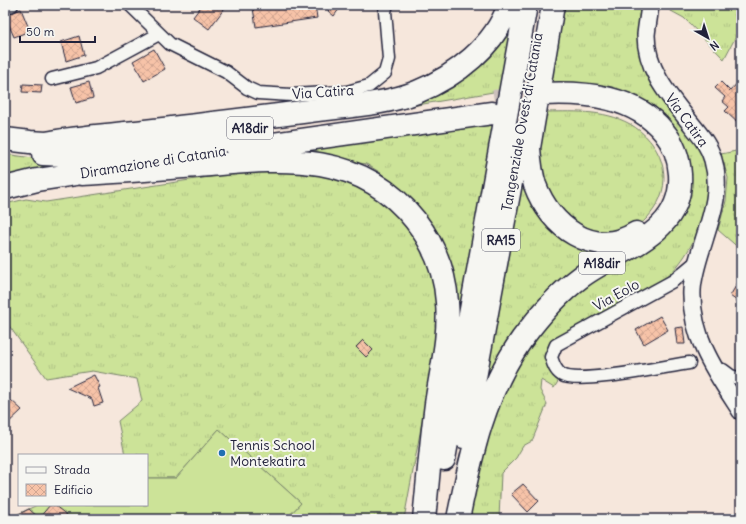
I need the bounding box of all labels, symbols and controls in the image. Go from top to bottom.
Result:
scale bar [20,18,95,44]
north arrow [688,18,728,58]
text: 50 m [26,24,55,39]
street label: Tangenziale Ovest di Catania [497,31,547,213]
text: N [707,38,722,54]
street label: Via Catira [292,81,354,103]
street label: Via Catira [662,90,712,150]
road number: A18dir [227,117,273,139]
street label: Diramazione di Catania [79,142,227,182]
road number: RA15 [482,229,520,251]
road number: A18dir [579,252,625,274]
street label: Via Eolo [590,275,642,315]
place label: Tennis School Montekatira [230,436,315,470]
marker: Tennis School Montekatira [217,448,227,458]
legend [18,454,148,506]
text: Strada [54,462,90,477]
text: Edificio [54,482,93,497]

